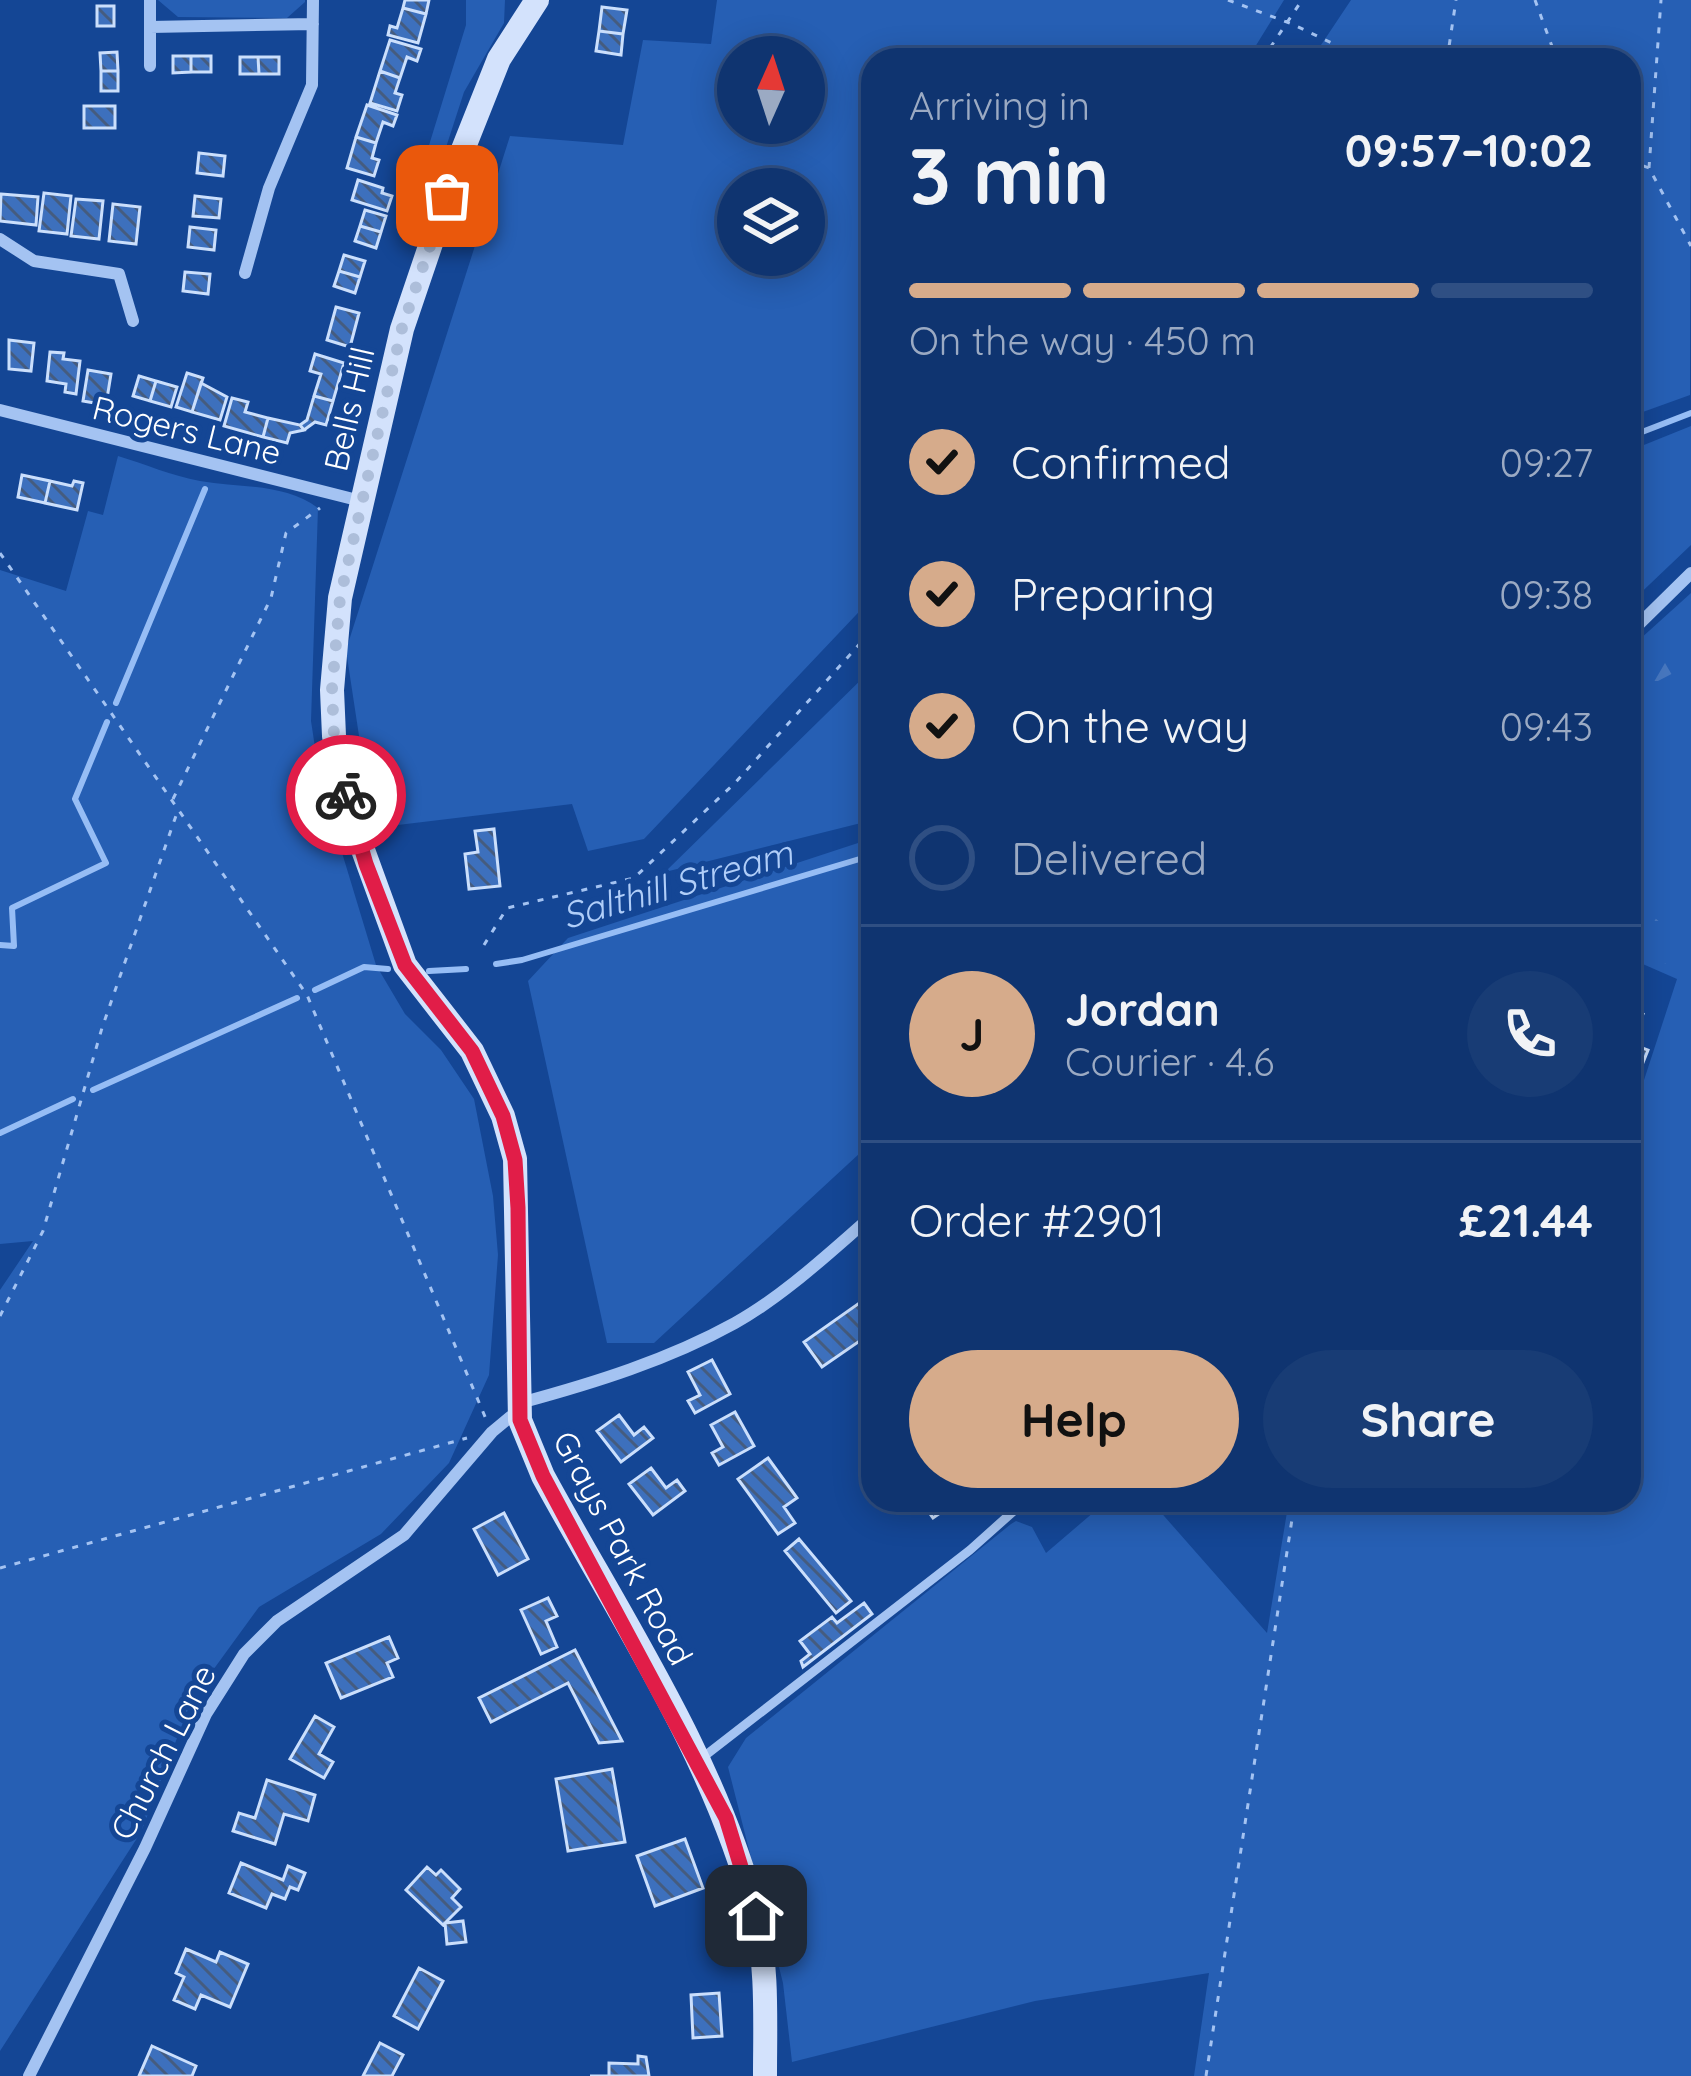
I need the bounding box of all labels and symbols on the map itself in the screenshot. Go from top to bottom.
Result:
north arrow [717,36,825,144]
pin [396,145,498,247]
street label: Bells Hill [314,343,383,475]
street label: Rogers Lane [89,386,286,473]
courier [286,735,406,855]
water label: Salthill Stream [556,829,798,938]
street label: Grays Park Road [545,1424,702,1672]
street label: Church Lane [101,1657,224,1846]
pin [705,1865,807,1967]

